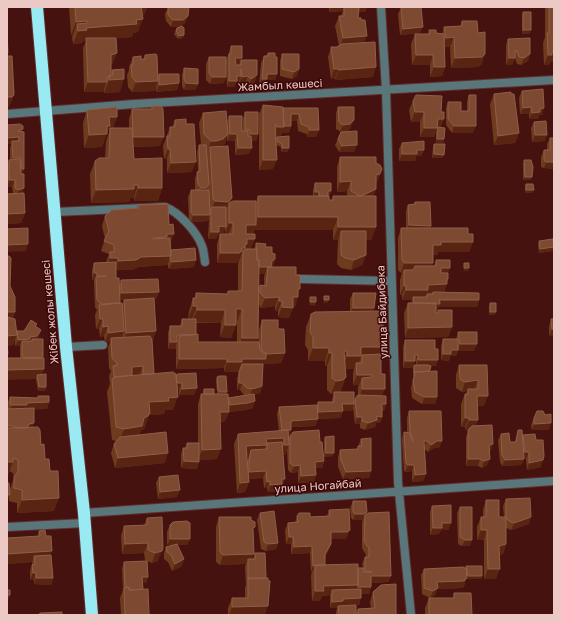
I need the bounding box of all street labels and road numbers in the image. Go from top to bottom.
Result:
street label: Жамбыл көшесі [237,76,323,93]
street label: Жібек жолы көшесі [38,259,61,365]
street label: улица Байдибека [373,265,390,359]
street label: улица Ногайбай [274,476,362,495]

